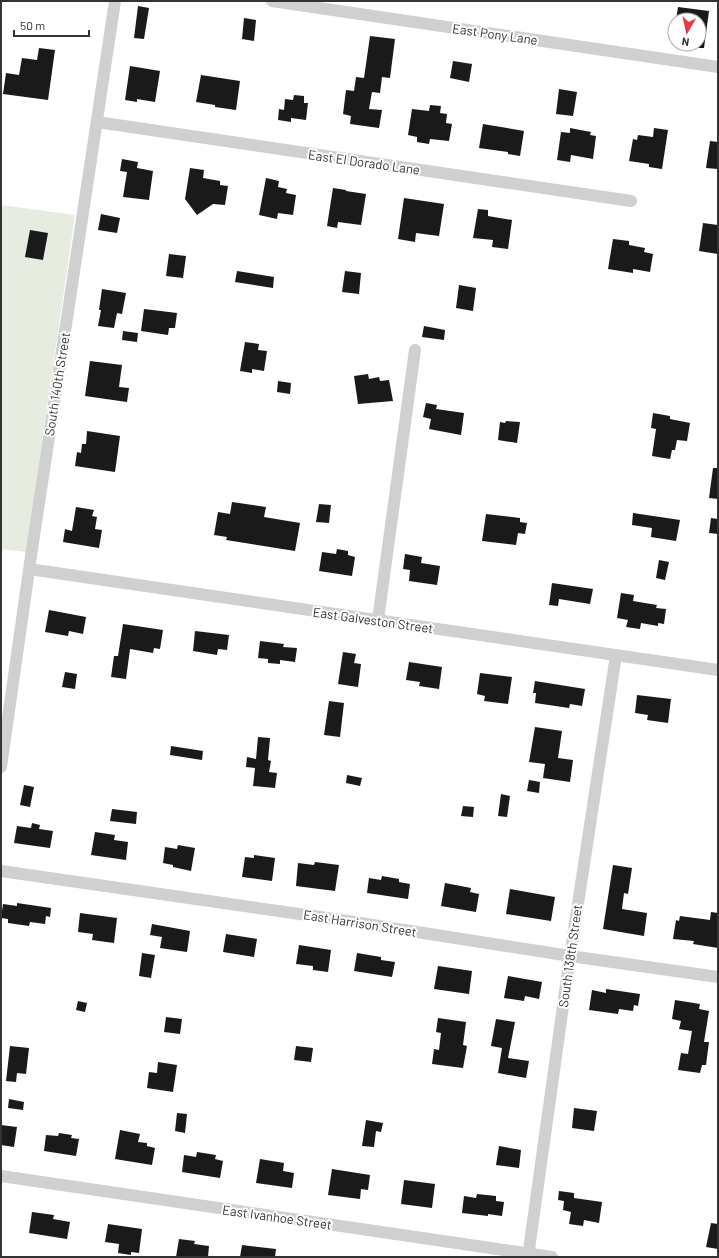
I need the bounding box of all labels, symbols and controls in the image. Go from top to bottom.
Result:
scale bar [14,12,89,38]
north arrow [667,12,707,52]
text: 50 m [20,18,45,32]
street label: East Pony Lane [451,20,539,48]
text: N [681,35,690,49]
street label: East El Dorado Lane [307,146,421,178]
street label: South 140th Street [41,331,73,437]
street label: East Galveston Street [312,604,434,636]
street label: South 138th Street [555,903,585,1009]
street label: East Harrison Street [302,906,418,940]
street label: East Ivanhoe Street [221,1201,333,1233]

